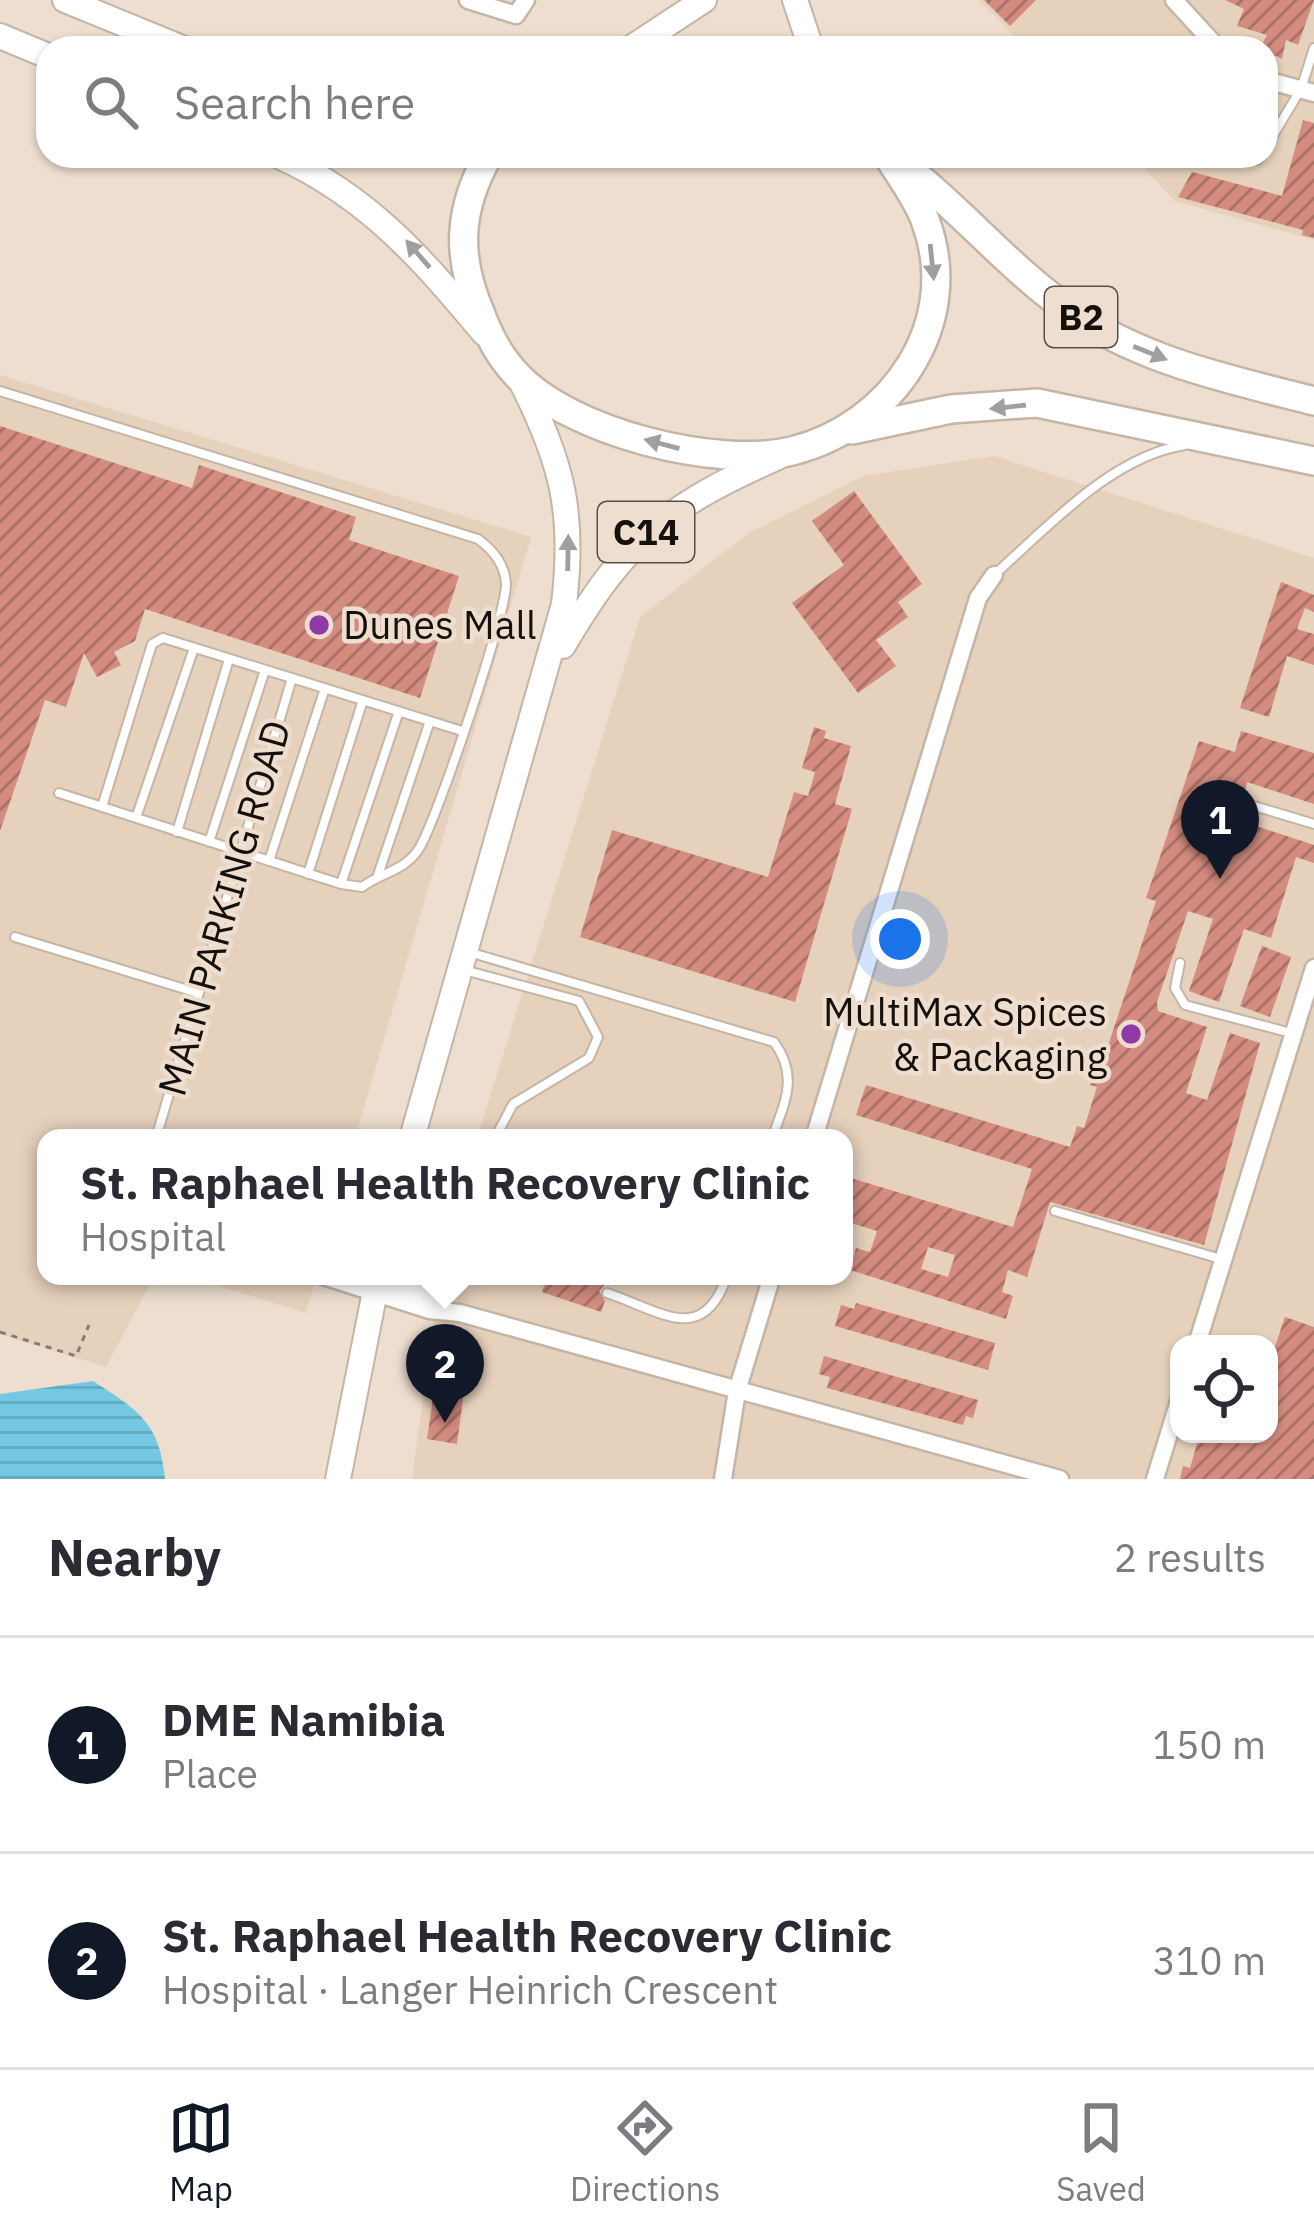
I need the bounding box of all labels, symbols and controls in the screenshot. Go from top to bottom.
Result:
search box [36,36,1278,168]
icon: search [78,69,144,135]
text: Search here [174,73,415,131]
one-way arrow [405,240,432,269]
one-way arrow [923,244,942,282]
road number: B2 [1045,287,1117,347]
one-way arrow [1133,344,1169,363]
one-way arrow [989,397,1026,416]
one-way arrow [643,434,680,453]
road number: C14 [598,502,694,562]
one-way arrow [559,533,578,571]
place label: Dunes Mall [343,599,537,650]
marker: Dunes Mall [306,612,332,638]
street label: MAIN PARKING ROAD [146,714,301,1101]
pin: 1 [1181,780,1259,879]
your location [870,909,930,969]
place label: MultiMax Spices & Packaging [823,986,1107,1082]
marker: MultiMax Spices & Packaging [1118,1021,1144,1047]
popup [37,1129,853,1285]
text: St. Raphael Health Recovery Clinic [80,1153,810,1211]
text: Hospital [80,1211,226,1262]
pin: 2 [406,1324,484,1423]
map controls [1170,1335,1278,1443]
button: locate [1170,1335,1278,1443]
text: Nearby [48,1524,221,1590]
text: 2 results [1114,1532,1266,1583]
text: DME Namibia [162,1690,445,1748]
text: 1 [75,1719,99,1770]
text: 150 m [1153,1719,1266,1770]
text: Place [162,1748,258,1799]
text: St. Raphael Health Recovery Clinic [162,1906,892,1964]
text: 2 [75,1935,99,1986]
text: 310 m [1153,1935,1266,1986]
text: Hospital · Langer Heinrich Crescent [162,1964,778,2015]
tab: Map [168,2095,234,2210]
tab: Directions [570,2095,720,2210]
tab: Saved [1056,2095,1146,2210]

